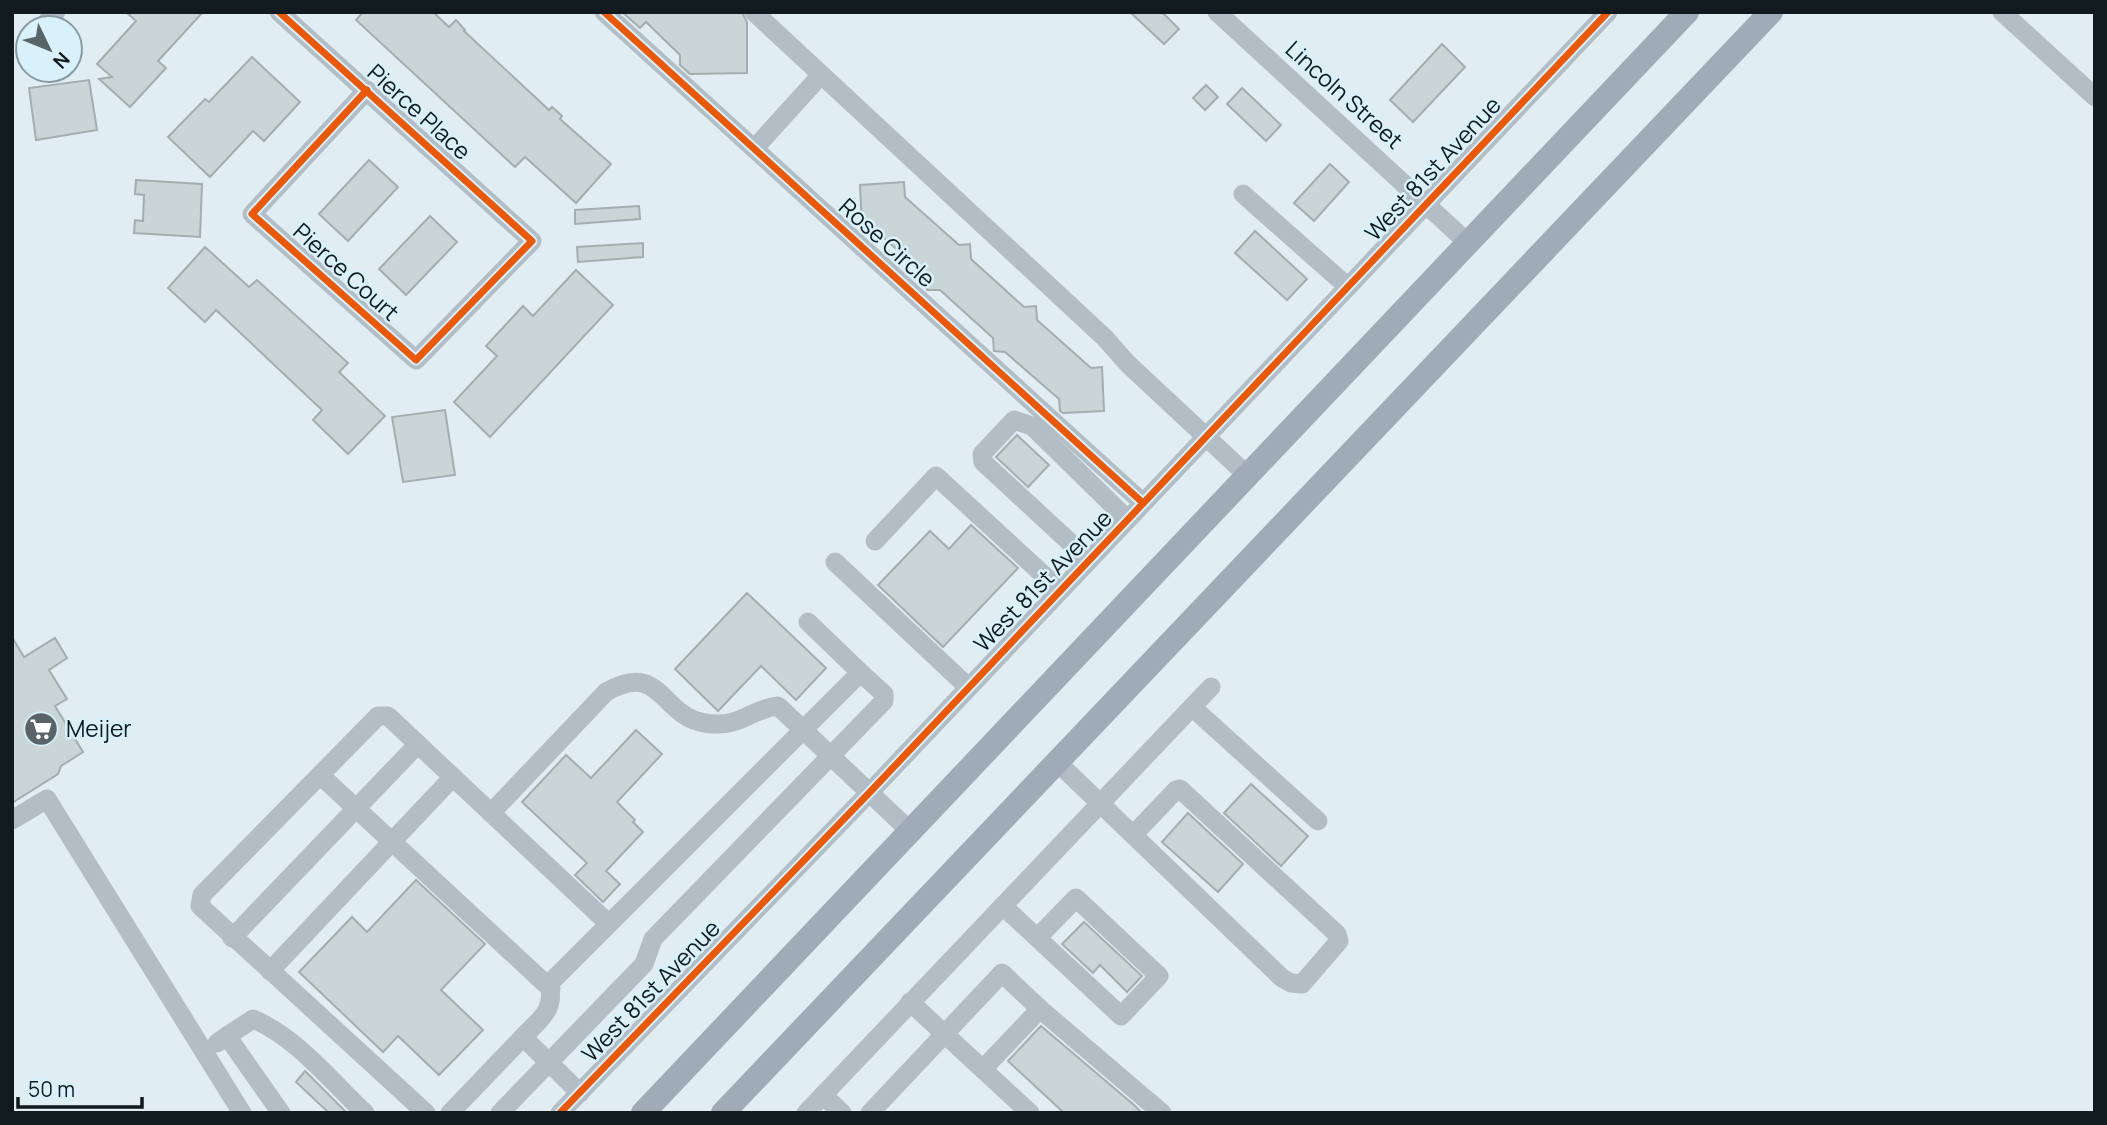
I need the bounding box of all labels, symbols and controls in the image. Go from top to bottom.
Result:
north arrow [14,14,84,84]
street label: Lincoln Street [1279,33,1410,156]
text: N [47,47,76,74]
street label: Pierce Place [361,56,478,166]
street label: West 81st Avenue [1357,89,1508,247]
street label: Rose Circle [833,190,943,294]
street label: Pierce Court [287,215,407,327]
street label: West 81st Avenue [966,502,1119,658]
supermarket icon: Meijer [22,710,60,748]
place label: Meijer [66,712,132,744]
street label: West 81st Avenue [574,912,727,1068]
scale bar [18,1066,142,1110]
text: 50 m [28,1075,75,1103]

